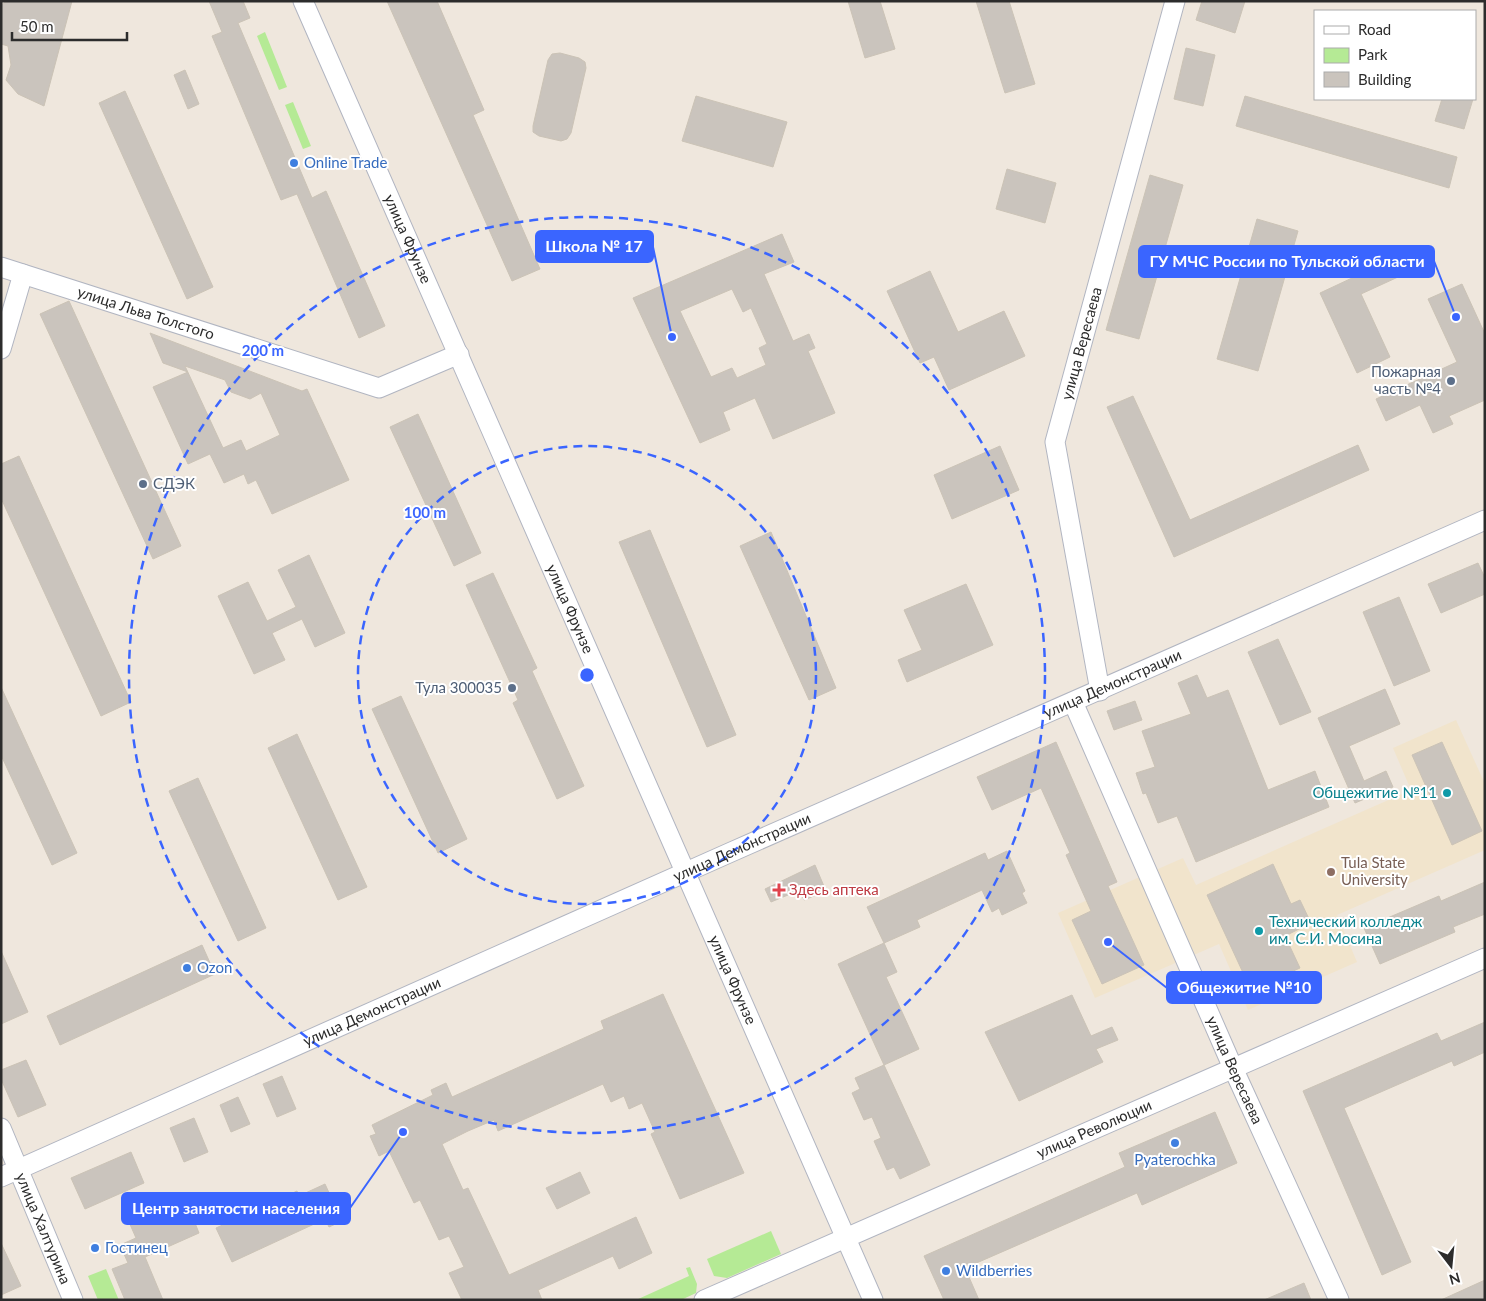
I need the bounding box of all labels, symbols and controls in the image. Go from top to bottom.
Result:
scale bar [12,10,128,42]
legend [1314,10,1476,100]
text: 50 m [20,17,54,35]
text: Road [1358,20,1391,38]
text: Park [1358,45,1388,63]
text: Building [1358,70,1411,88]
place label: Online Trade [304,153,387,171]
marker: Online Trade [288,157,300,169]
street label: улица Фрунзе [381,191,436,286]
callout: Школа № 17 [536,231,653,262]
text: Школа № 17 [545,236,643,255]
callout: ГУ МЧС России по Тульской области [1139,246,1434,277]
text: ГУ МЧС России по Тульской области [1149,251,1425,270]
street label: улица Льва Толстого [75,282,217,343]
street label: улица Вересаева [1057,285,1105,402]
text: 200 m [242,341,284,359]
place label: Пожарная часть №4 [1371,362,1441,397]
marker: Пожарная часть №4 [1445,375,1457,387]
place label: СДЭК [153,474,195,492]
marker: СДЭК [137,478,149,490]
text: 100 m [404,503,446,521]
street label: улица Фрунзе [543,561,598,656]
street label: улица Демонстрации [1041,645,1184,721]
centre of rings [578,666,596,684]
place label: Тула 300035 [415,678,502,696]
marker: Тула 300035 [506,682,518,694]
place label: Общежитие №11 [1312,783,1437,801]
marker: Общежитие №11 [1441,787,1453,799]
street label: улица Демонстрации [670,808,813,885]
place label: Tula State University [1341,853,1408,888]
marker: Tula State University [1325,866,1337,878]
place label: Здесь аптека [789,880,879,898]
marker: Здесь аптека [773,884,785,896]
place label: Технический колледж им. С.И. Мосина [1269,912,1422,947]
marker: Технический колледж им. С.И. Мосина [1253,925,1265,937]
street label: улица Фрунзе [706,932,761,1027]
place label: Ozon [197,958,232,976]
marker: Ozon [181,962,193,974]
callout: Общежитие №10 [1167,972,1321,1003]
street label: улица Демонстрации [300,973,443,1049]
text: Общежитие №10 [1177,977,1311,996]
street label: улица Вересаева [1203,1013,1267,1126]
street label: улица Революции [1033,1095,1154,1161]
marker: Pyaterochka [1169,1137,1181,1149]
place label: Pyaterochka [1134,1150,1216,1168]
street label: улица Халтурина [13,1170,75,1287]
callout: Центр занятости населения [122,1193,350,1224]
text: Центр занятости населения [132,1198,340,1217]
place label: Гостинец [105,1238,168,1256]
north arrow [1426,1241,1476,1291]
marker: Гостинец [89,1242,101,1254]
place label: Wildberries [956,1261,1032,1279]
marker: Wildberries [940,1265,952,1277]
text: N [1447,1269,1462,1289]

